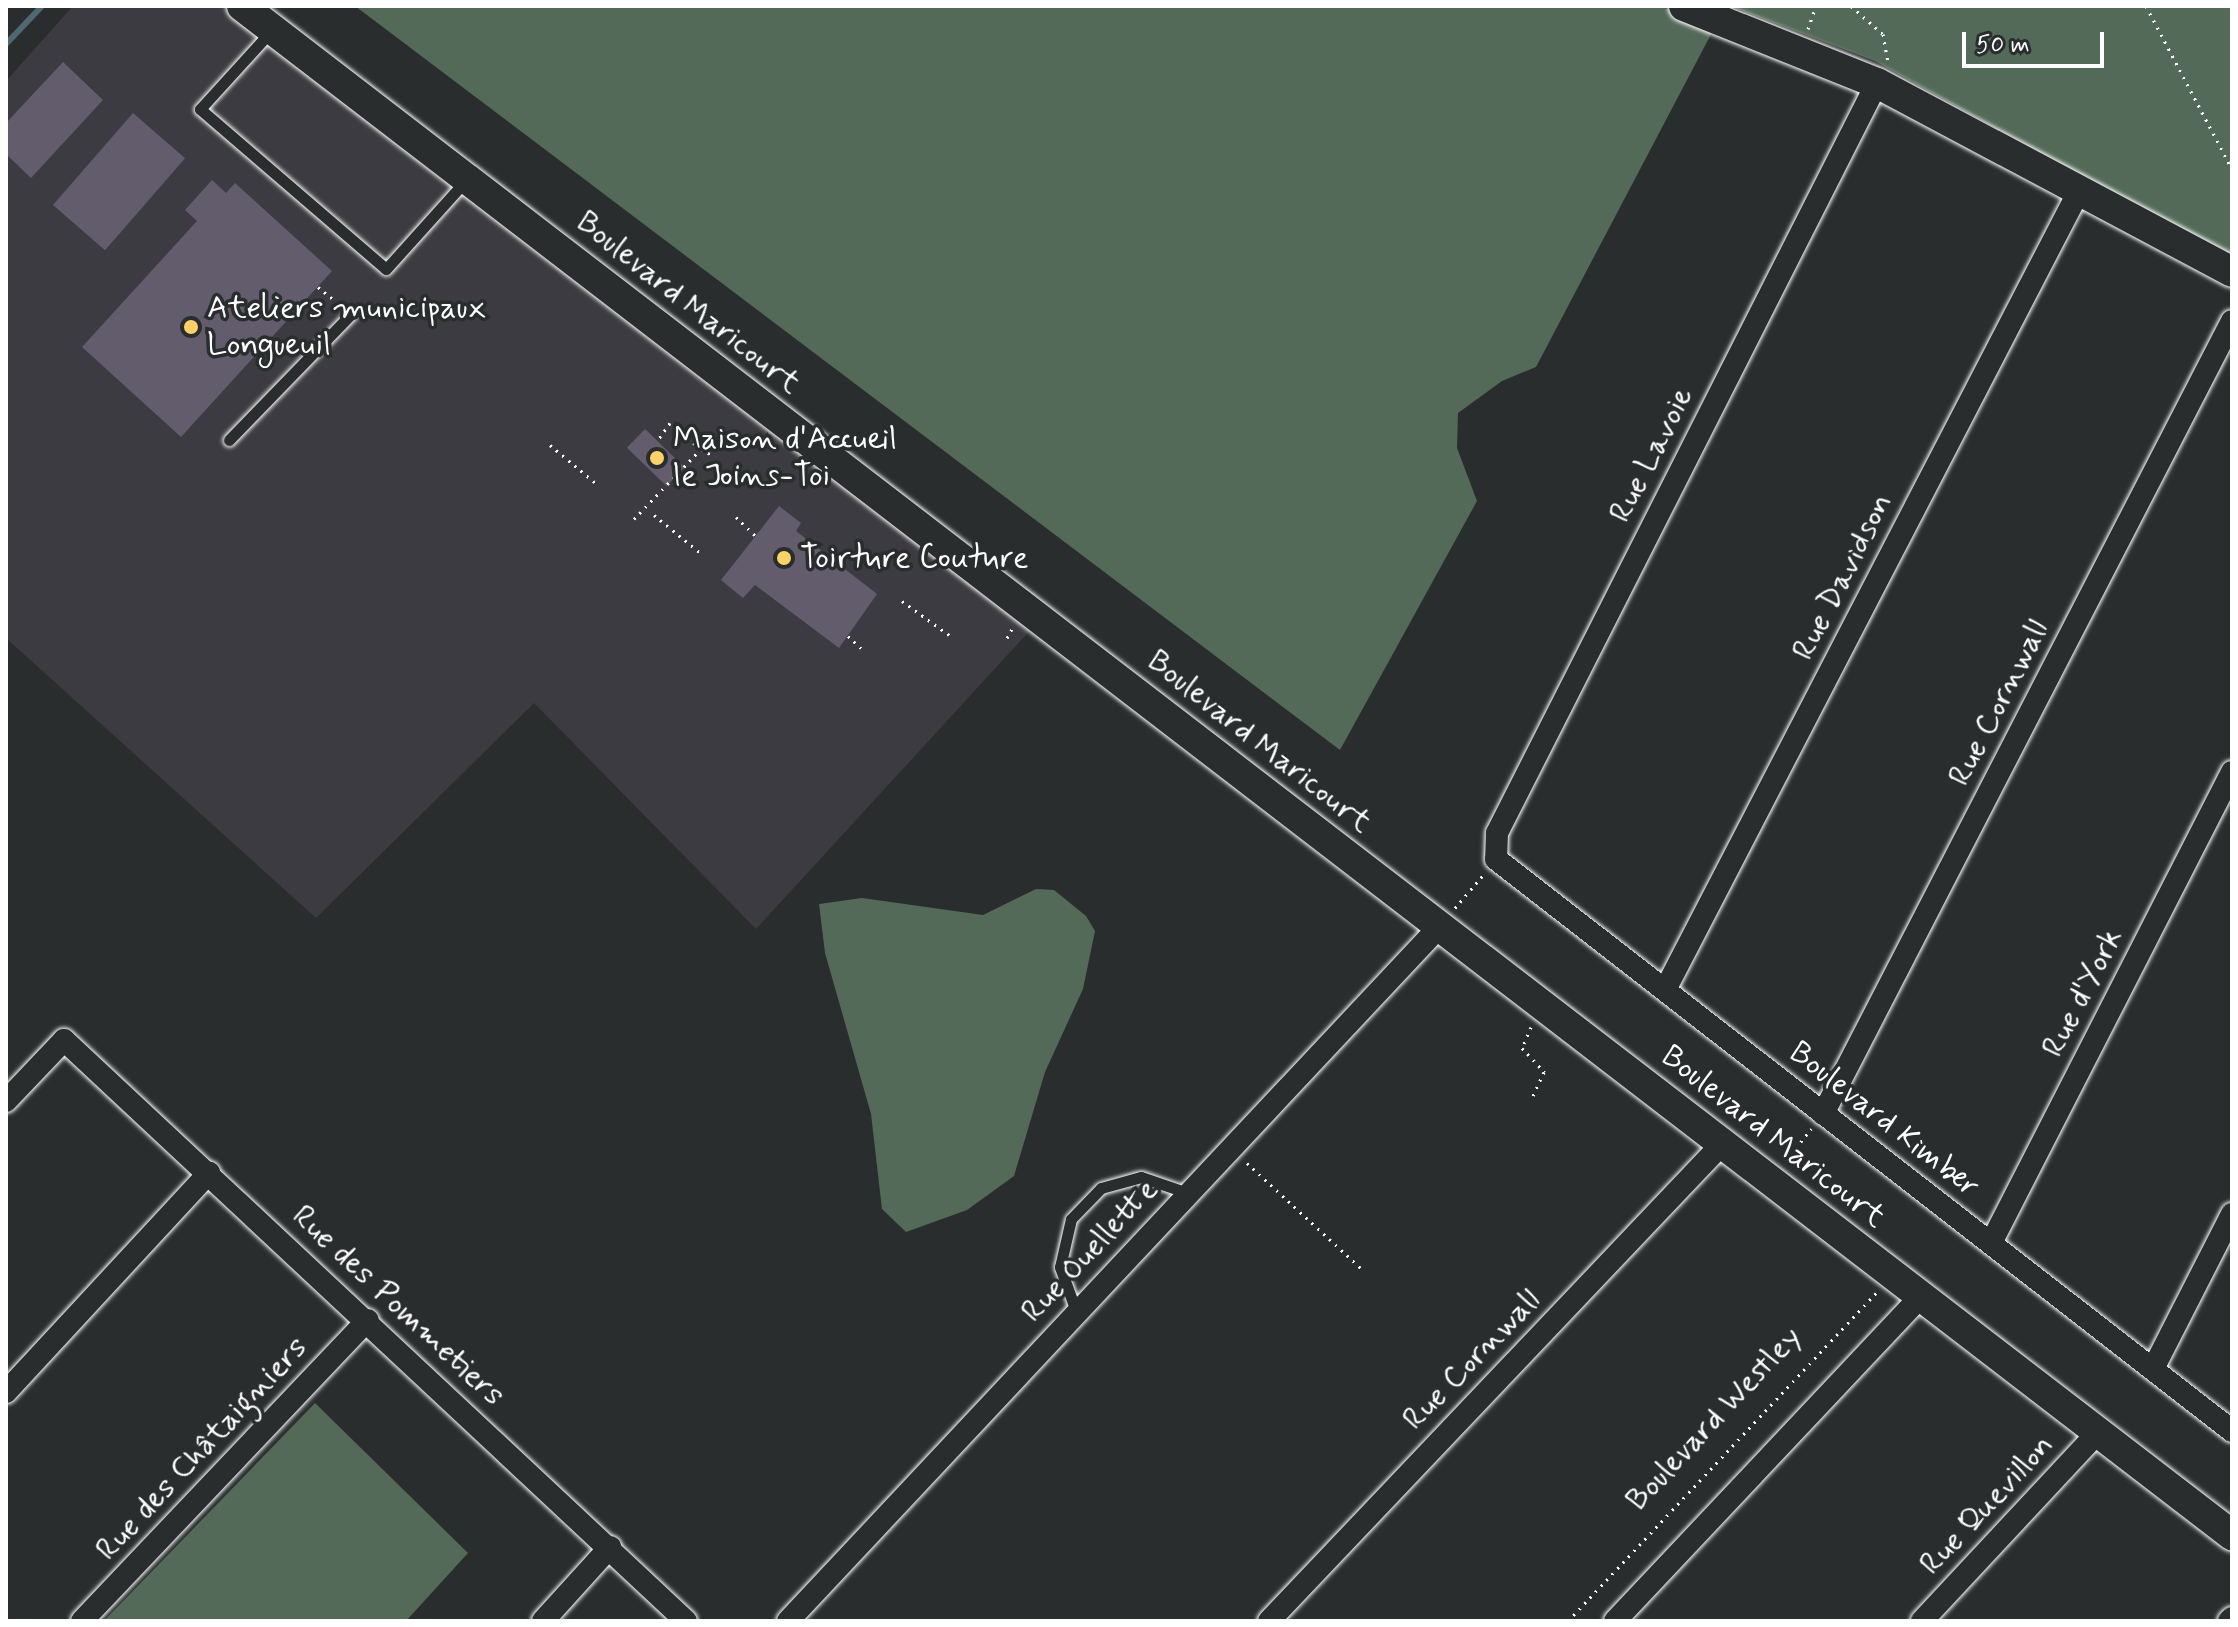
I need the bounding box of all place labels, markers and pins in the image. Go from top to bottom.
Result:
place label: Ateliers municipaux Longueuil [207,290,475,365]
marker: Ateliers municipaux Longueuil [182,318,200,336]
place label: Maison d'Accueil le Joins-Toi [673,421,897,496]
marker: Maison d'Accueil le Joins-Toi [648,449,666,467]
place label: Toirture Couture [800,539,1027,577]
marker: Toirture Couture [775,549,793,567]

